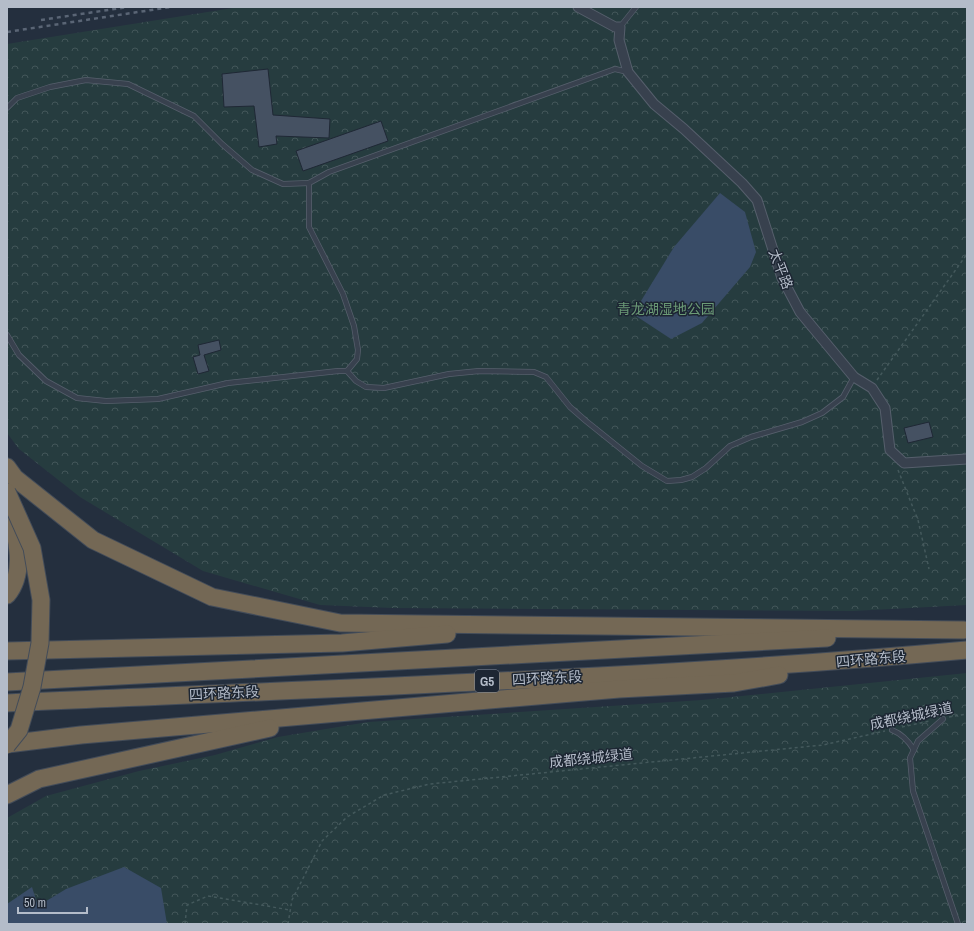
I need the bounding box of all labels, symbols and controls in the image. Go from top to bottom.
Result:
street label: 太平路 [765,246,797,292]
park label: 青龙湖湿地公园 [617,300,715,318]
street label: 四环路东段 [835,647,907,671]
street label: 四环路东段 [512,667,582,689]
road number: G5 [475,670,499,692]
street label: 四环路东段 [189,682,259,704]
street label: 成都绕城绿道 [868,698,954,734]
street label: 成都绕城绿道 [548,745,634,771]
scale bar [18,889,87,915]
text: 50 m [24,895,46,911]

